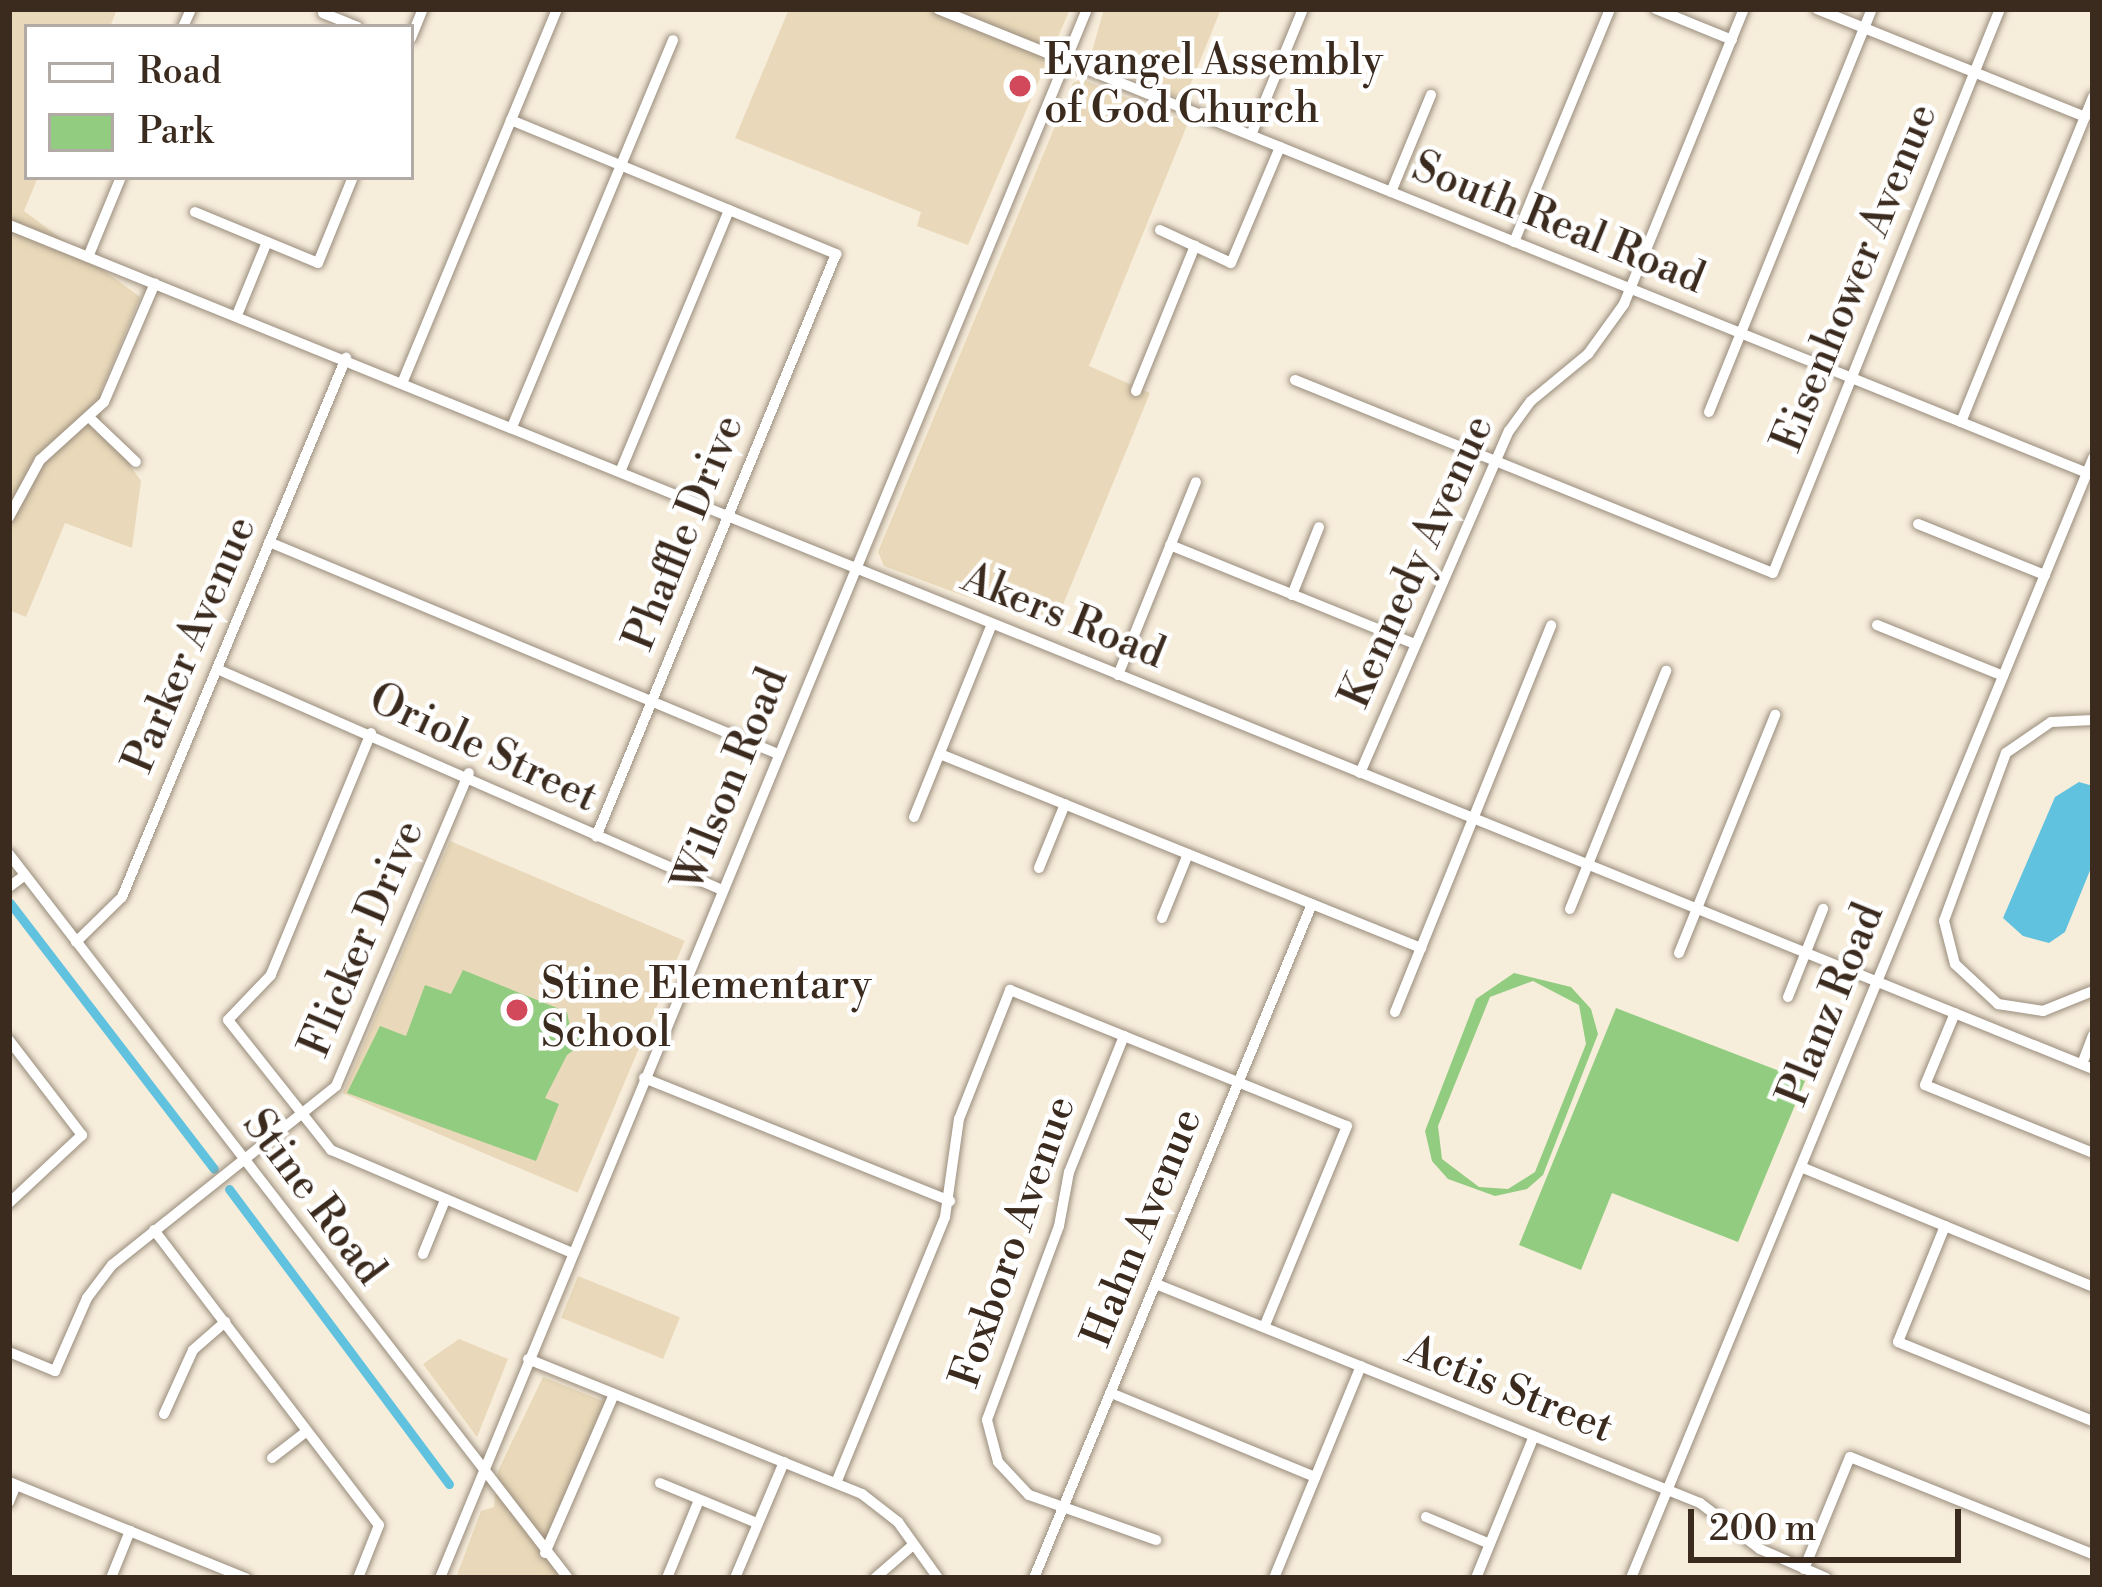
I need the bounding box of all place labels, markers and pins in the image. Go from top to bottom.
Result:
place label: Evangel Assembly of God Church [1044,37,1383,136]
marker: Evangel Assembly of God Church [1007,73,1033,99]
place label: Stine Elementary School [541,961,871,1060]
marker: Stine Elementary School [504,997,530,1023]

